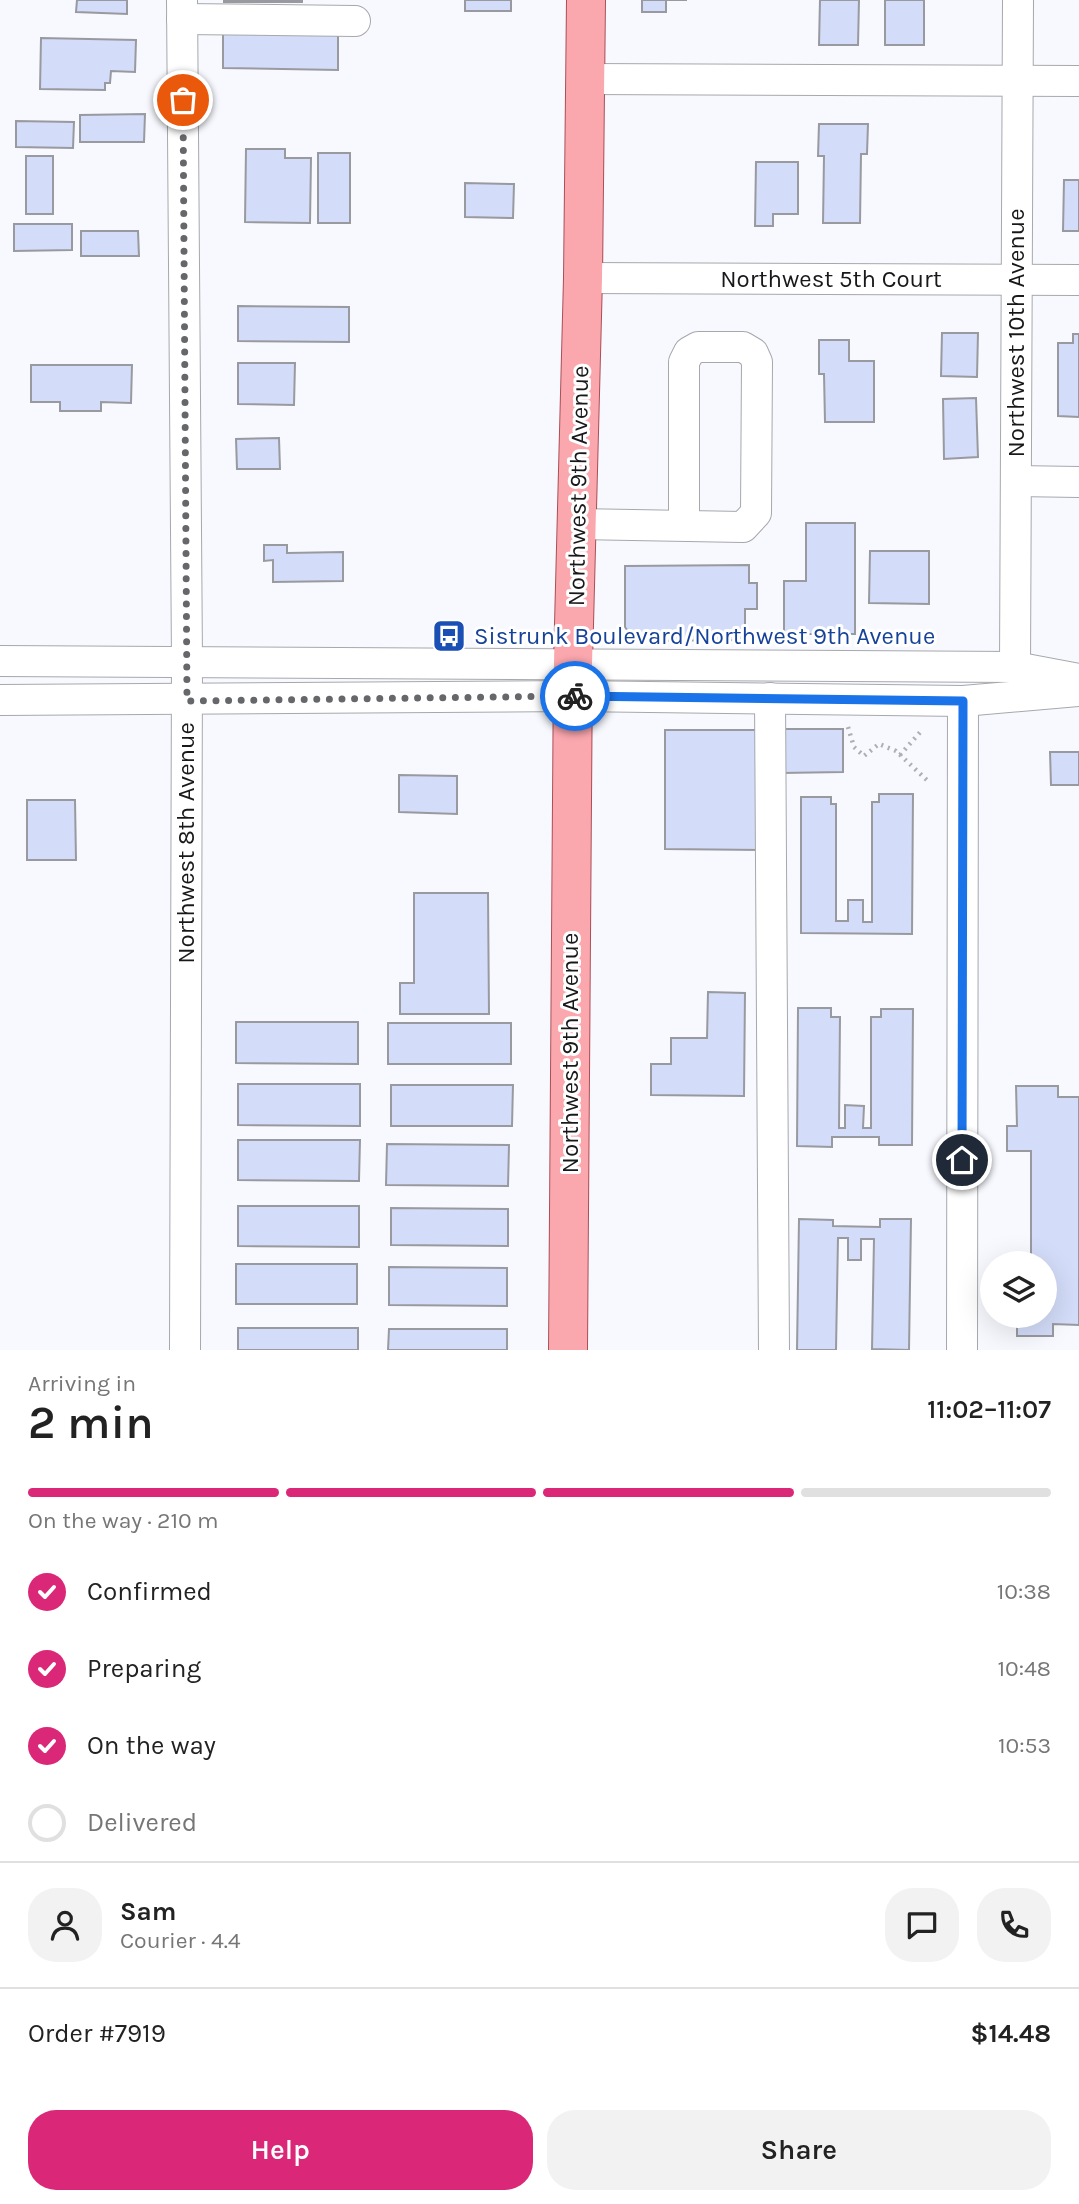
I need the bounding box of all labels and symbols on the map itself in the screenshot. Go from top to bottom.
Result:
pin [153,70,213,130]
street label: Northwest 10th Avenue [1002,208,1030,458]
street label: Northwest 5th Court [720,265,942,293]
street label: Northwest 9th Avenue [562,365,594,607]
bus stop icon: Sistrunk Boulevard/Northwest 9th Avenue [430,617,468,655]
place label: Sistrunk Boulevard/Northwest 9th Avenue [474,622,935,650]
courier [540,661,610,731]
street label: Northwest 8th Avenue [172,722,200,964]
street label: Northwest 9th Avenue [556,933,584,1173]
pin [932,1130,992,1190]

